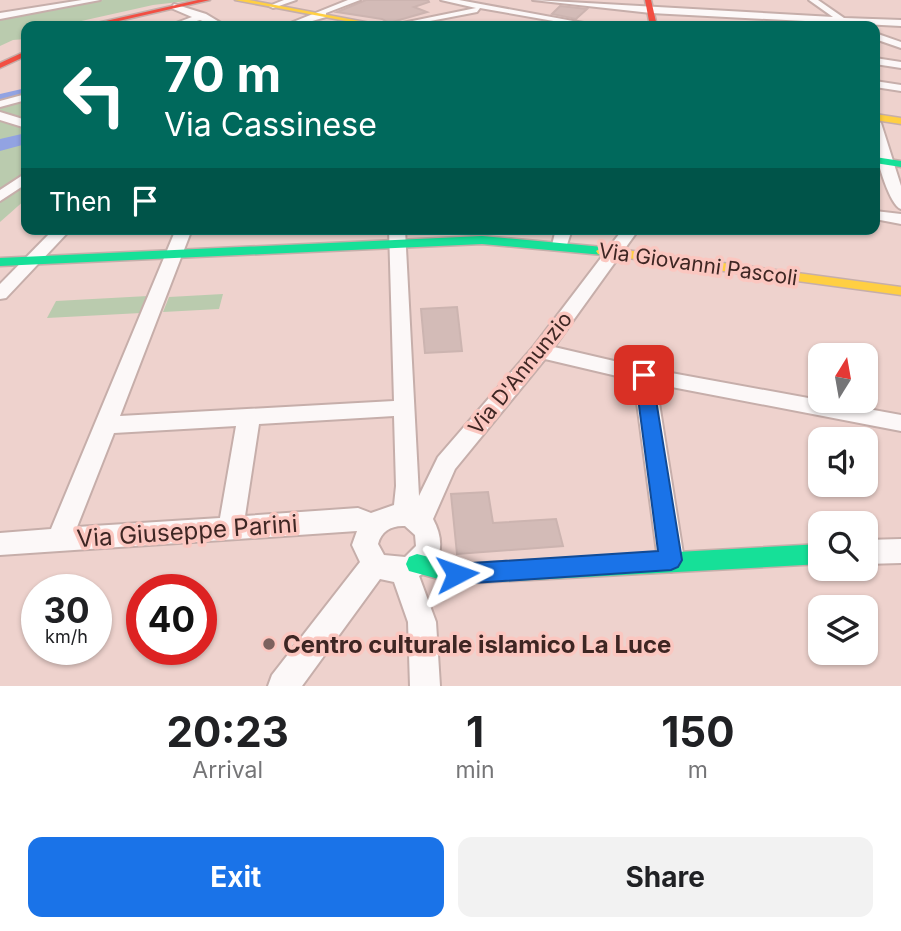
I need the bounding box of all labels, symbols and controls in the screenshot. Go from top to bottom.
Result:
text: 70 m [164,45,281,104]
icon: left [49,49,140,140]
text: Via Cassinese [164,105,377,144]
icon: arrive [126,182,164,220]
text: Then [49,186,112,217]
street label: Via Giovanni Pascoli [597,238,799,290]
street label: Via D'Annunzio [463,307,577,439]
north arrow [808,343,878,413]
map controls [808,343,878,665]
pin [614,345,674,405]
icon: arrive [625,356,663,394]
button: sound [808,427,878,497]
street label: Via Giuseppe Parini [76,509,298,553]
button: search [808,511,878,581]
position arrow [420,537,494,611]
speed limit sign: 40 [126,574,217,665]
text: 30 [43,589,90,631]
button: layers [808,595,878,665]
text: km/h [45,626,88,647]
place label: Centro culturale islamico La Luce [283,630,671,659]
marker: Centro culturale islamico La Luce [261,636,277,652]
text: 20:23 [167,706,289,757]
text: 1 [466,706,484,757]
text: 150 [661,706,734,757]
text: Arrival [192,756,263,784]
text: min [455,756,495,784]
text: m [688,756,708,784]
button: Exit [28,837,444,917]
button: Share [458,837,873,917]

